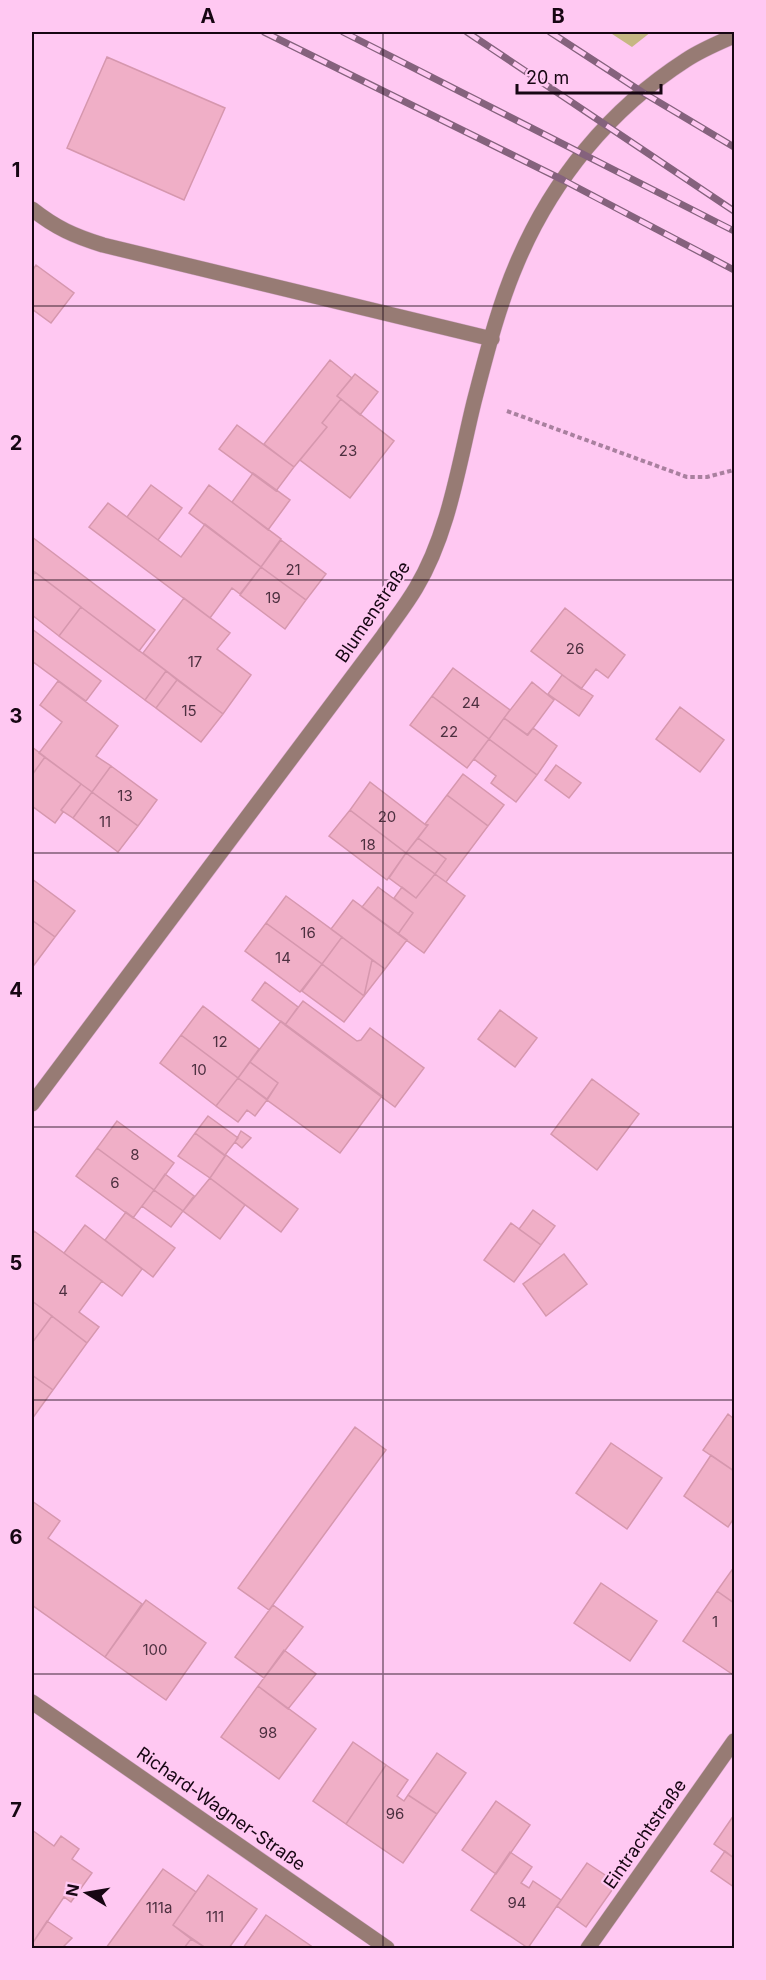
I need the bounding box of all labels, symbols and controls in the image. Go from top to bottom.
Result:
text: A [201,4,216,28]
text: B [551,4,565,28]
scale bar [517,57,661,95]
text: 20 m [526,67,569,88]
text: 1 [12,158,20,182]
text: 2 [10,431,22,455]
house number: 23 [339,441,357,460]
street label: Blumenstraße [331,557,414,666]
house number: 21 [285,560,301,579]
house number: 19 [265,588,281,607]
house number: 26 [566,639,584,658]
house number: 17 [188,652,202,671]
house number: 24 [462,693,480,712]
house number: 15 [181,701,197,720]
text: 3 [10,704,22,728]
house number: 22 [440,722,458,741]
house number: 13 [117,786,133,805]
house number: 20 [378,807,396,826]
house number: 11 [99,812,111,831]
house number: 18 [360,835,376,854]
house number: 16 [300,923,316,942]
house number: 14 [275,948,291,967]
text: 4 [9,978,23,1002]
house number: 12 [212,1032,228,1051]
house number: 10 [191,1060,207,1079]
house number: 8 [130,1145,140,1164]
house number: 6 [110,1173,120,1192]
text: 5 [10,1251,22,1275]
house number: 4 [58,1281,68,1300]
text: 6 [10,1525,23,1549]
house number: 1 [712,1612,718,1631]
house number: 100 [142,1640,168,1659]
house number: 98 [259,1723,277,1742]
street label: Richard-Wagner-Straße [133,1742,310,1875]
street label: Eintrachtstraße [599,1775,690,1893]
text: 7 [10,1798,22,1822]
house number: 96 [386,1804,404,1823]
north arrow [57,1863,117,1923]
text: N [61,1882,83,1898]
house number: 94 [508,1893,527,1912]
house number: 111a [146,1898,172,1917]
house number: 111 [206,1907,224,1926]

